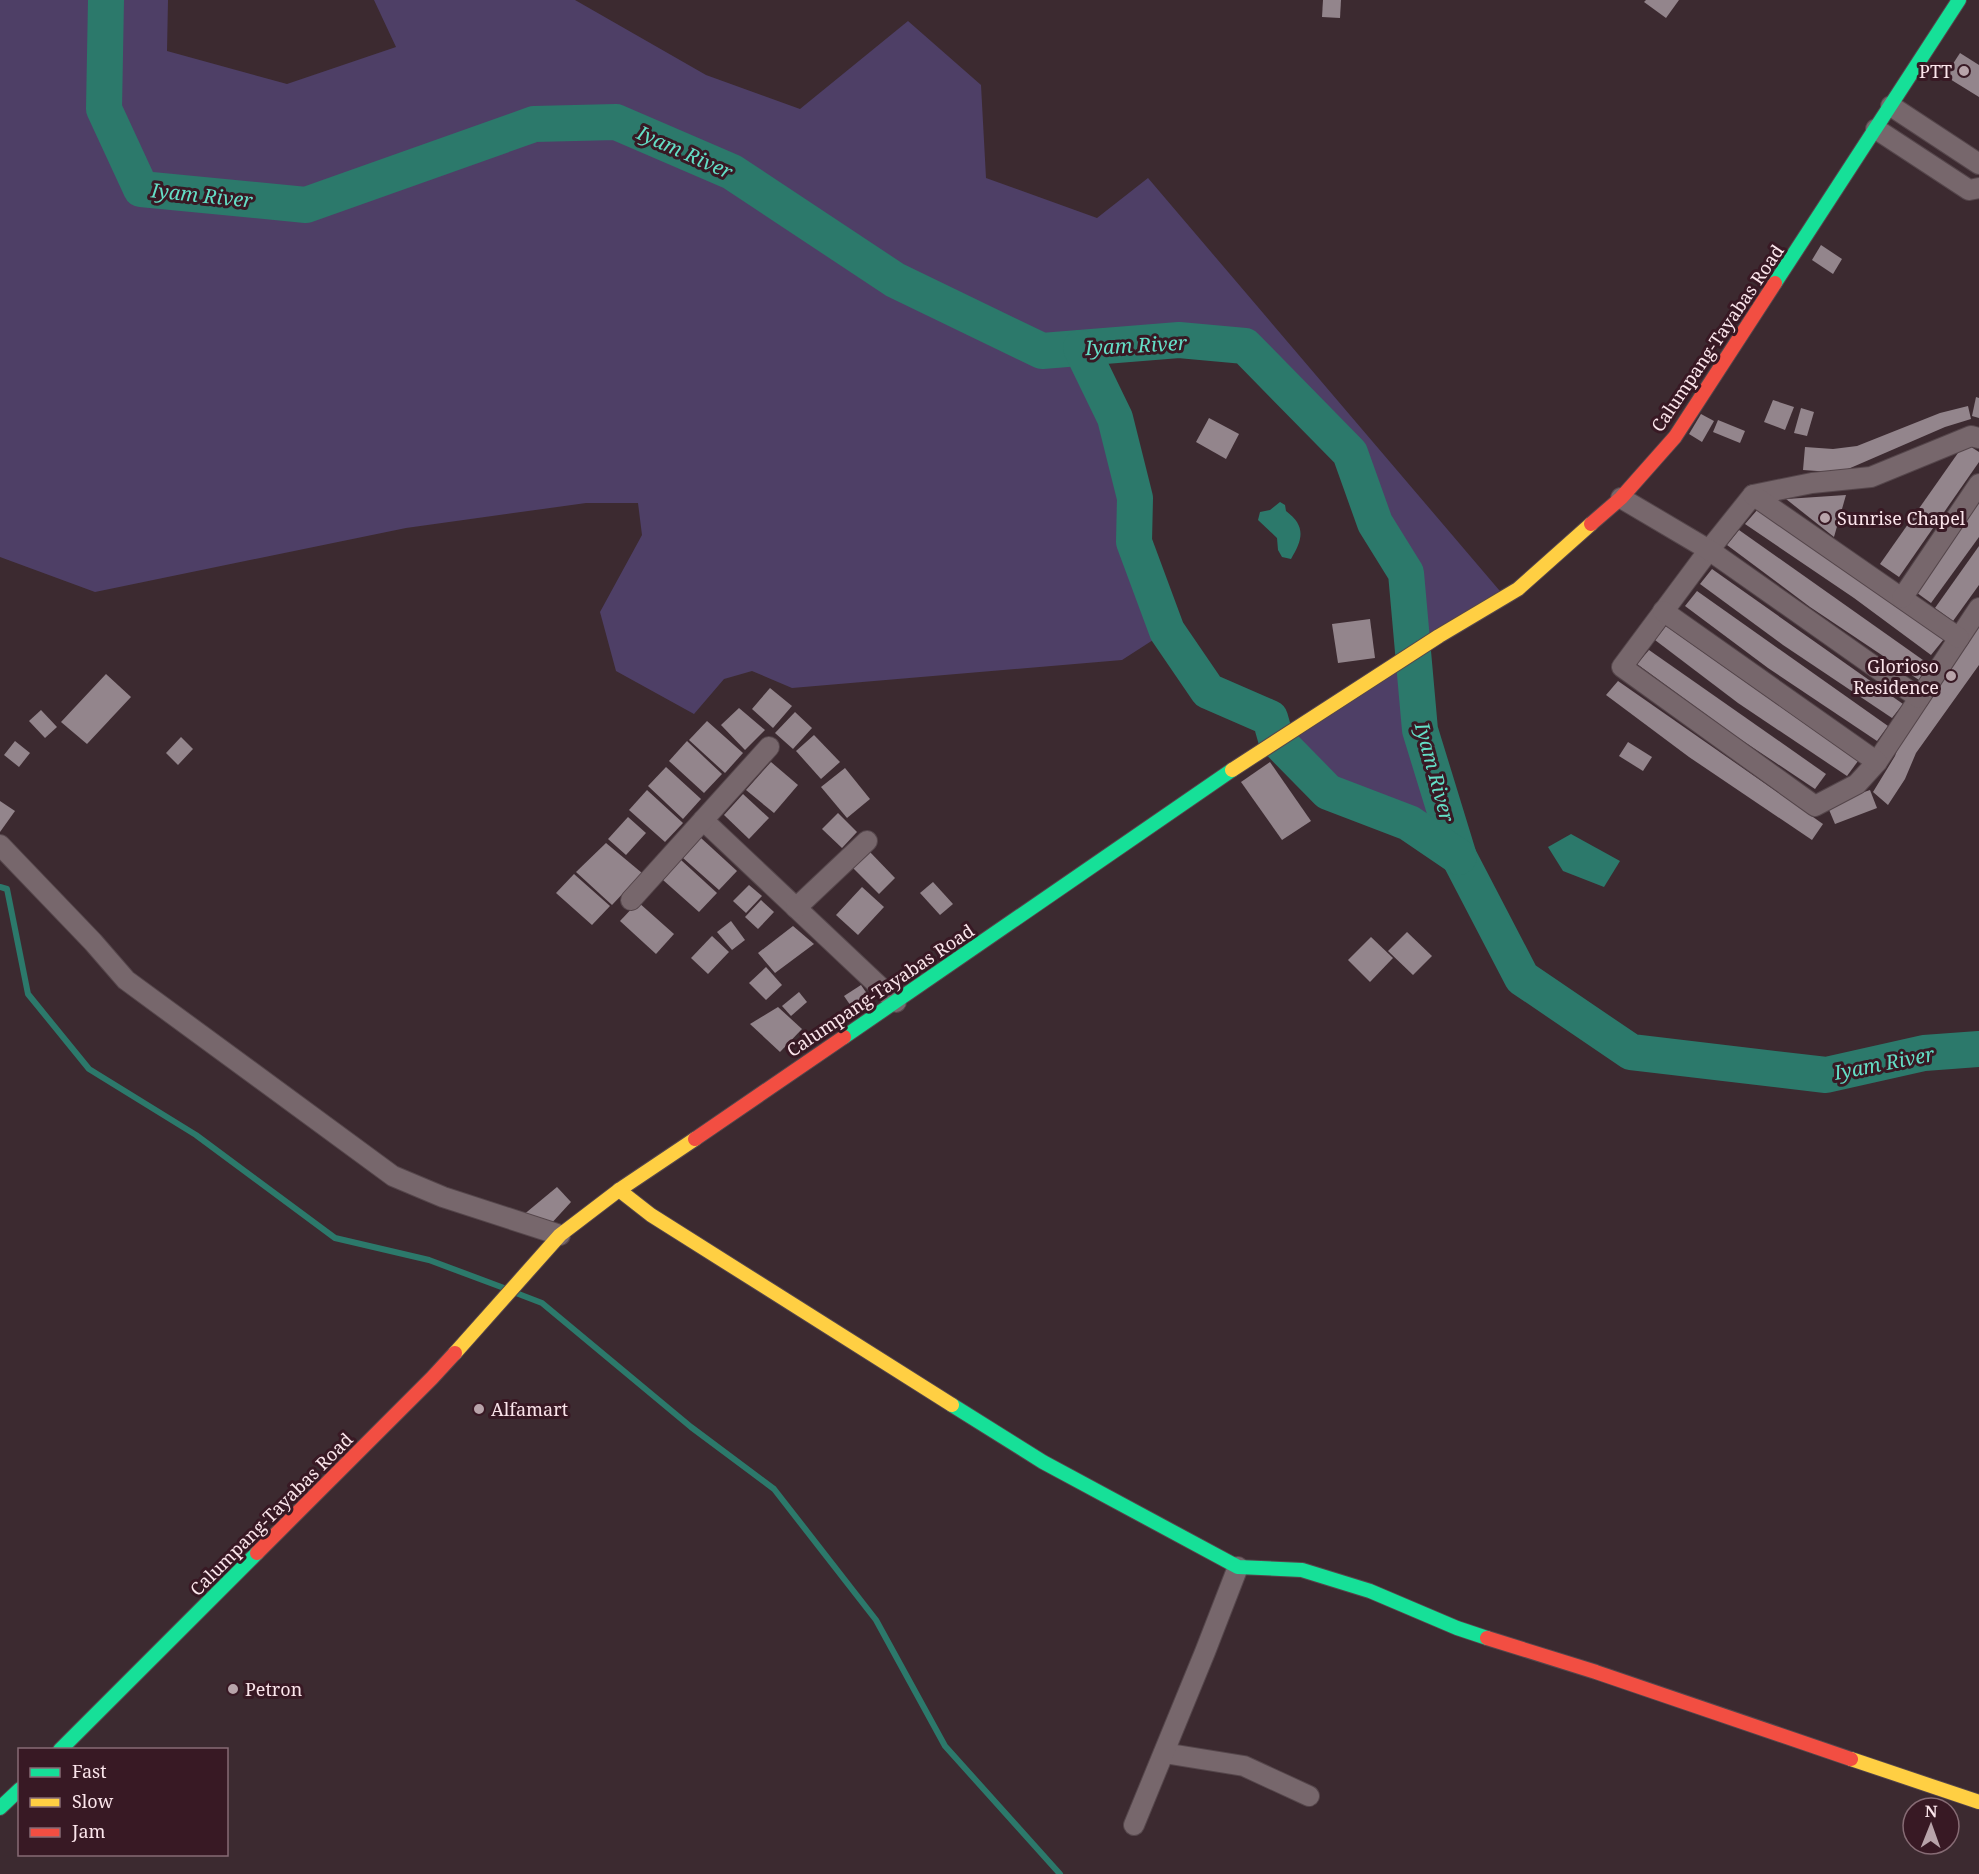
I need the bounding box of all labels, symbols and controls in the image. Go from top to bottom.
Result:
place label: PTT [1919,59,1952,83]
marker: PTT [1957,64,1971,78]
water label: Iyam River [632,119,738,185]
water label: Iyam River [149,176,255,214]
street label: Calumpang-Tayabas Road [1645,240,1789,436]
water label: Iyam River [1083,329,1188,361]
place label: Sunrise Chapel [1837,506,1966,530]
marker: Sunrise Chapel [1818,511,1832,525]
place label: Glorioso Residence [1853,654,1939,699]
marker: Glorioso Residence [1944,669,1958,683]
water label: Iyam River [1409,718,1461,825]
street label: Calumpang-Tayabas Road [782,918,978,1062]
water label: Iyam River [1830,1040,1937,1086]
place label: Alfamart [491,1397,568,1421]
marker: Alfamart [472,1402,486,1416]
street label: Calumpang-Tayabas Road [184,1427,358,1601]
place label: Petron [245,1677,303,1701]
marker: Petron [226,1682,240,1696]
legend [18,1748,228,1856]
text: Fast [72,1759,107,1783]
text: Slow [72,1789,114,1813]
north arrow [1901,1796,1961,1856]
text: N [1925,1800,1938,1822]
text: Jam [71,1819,106,1843]

